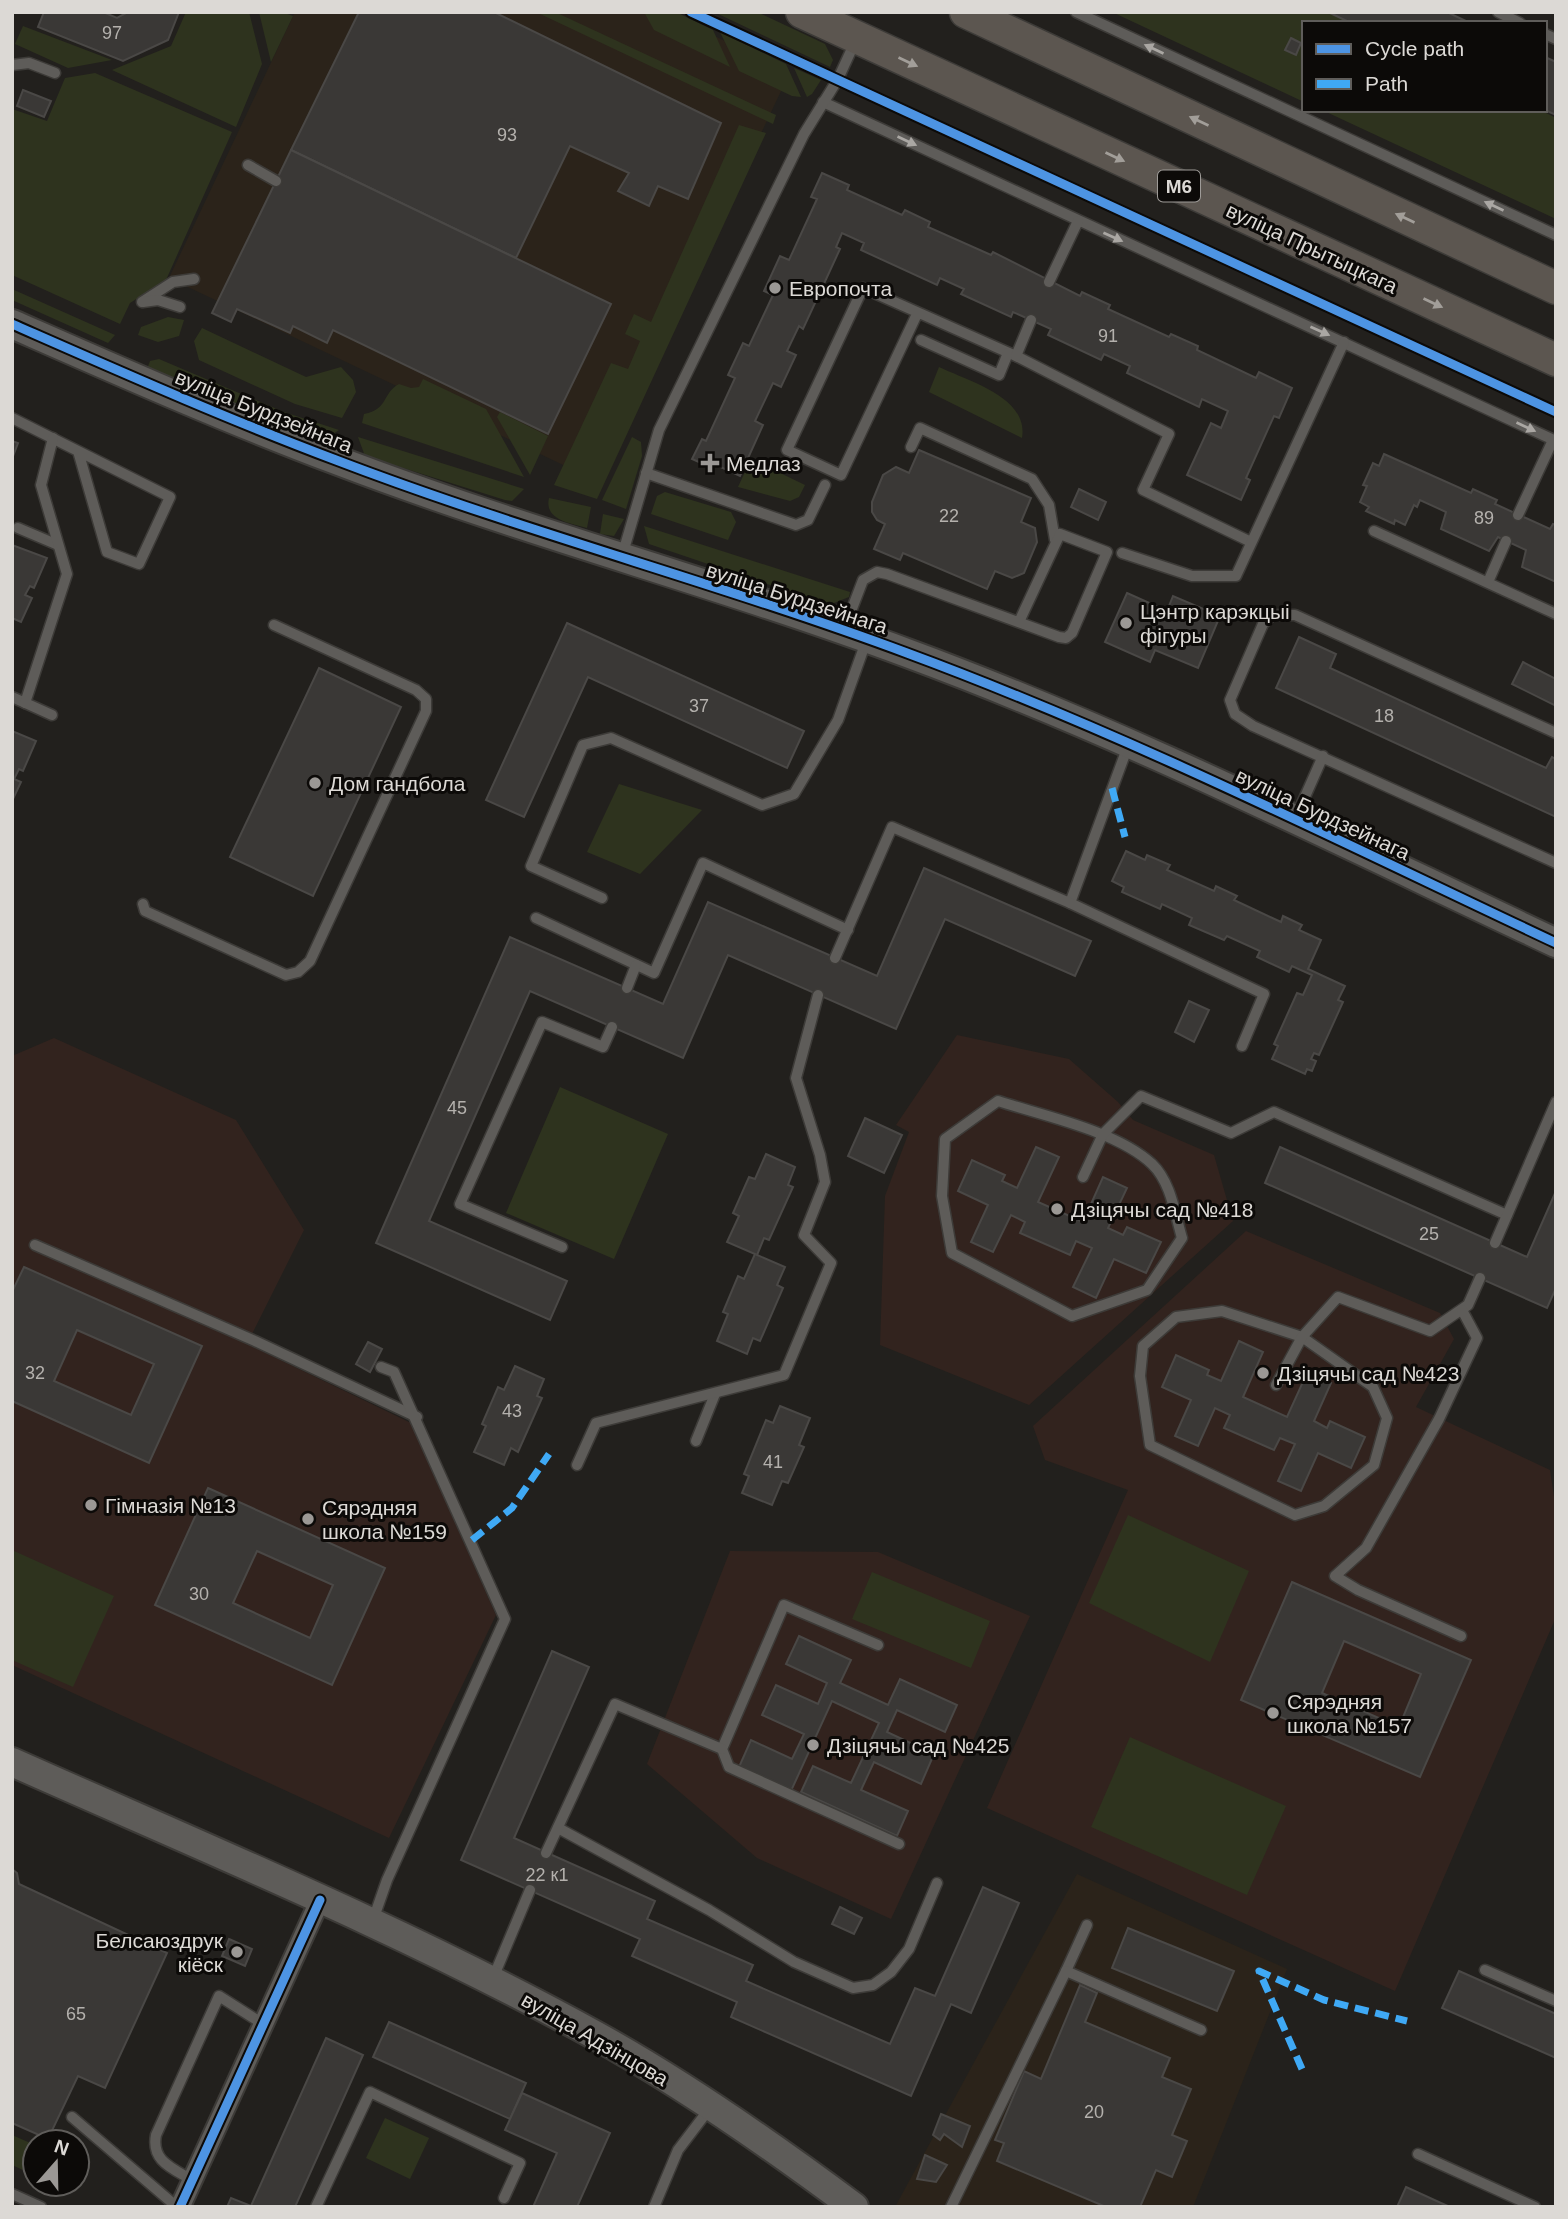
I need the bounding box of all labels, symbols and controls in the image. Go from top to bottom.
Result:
legend [1302,21,1547,112]
house number: 97 [102,23,122,43]
text: Cycle path [1365,37,1464,60]
one-way arrow [1144,43,1164,54]
one-way arrow [898,56,918,68]
text: Path [1365,72,1408,95]
one-way arrow [1189,116,1209,127]
house number: 93 [497,125,517,145]
one-way arrow [897,135,917,147]
one-way arrow [1104,152,1125,163]
road number: М6 [1158,170,1200,202]
street label: вуліца Прытыцкага [1223,198,1401,298]
one-way arrow [1484,200,1504,212]
one-way arrow [1395,212,1415,224]
one-way arrow [1103,231,1123,243]
place label: Европочта [789,277,892,300]
marker: Европочта [767,280,783,296]
one-way arrow [1422,298,1443,309]
one-way arrow [1310,325,1330,337]
house number: 91 [1098,326,1118,346]
street label: вуліца Бурдзейнага [172,365,356,457]
one-way arrow [1516,422,1536,433]
place label: Медлаз [726,452,801,475]
marker: Медлаз [700,453,720,473]
house number: 22 [939,506,959,526]
house number: 89 [1474,508,1494,528]
street label: вуліца Бурдзейнага [703,558,891,638]
place label: Цэнтр карэкцыі фігуры [1140,600,1290,647]
marker: Цэнтр карэкцыі фігуры [1118,615,1134,631]
house number: 37 [689,696,709,716]
house number: 18 [1374,706,1394,726]
street label: вуліца Бурдзейнага [1232,764,1414,865]
place label: Дом гандбола [329,772,466,795]
marker: Дом гандбола [307,775,323,791]
house number: 45 [447,1098,467,1118]
place label: Дзіцячы сад №418 [1071,1198,1253,1221]
marker: Дзіцячы сад №418 [1049,1201,1065,1217]
house number: 25 [1419,1224,1439,1244]
place label: Дзіцячы сад №423 [1277,1362,1459,1385]
house number: 32 [25,1363,45,1383]
marker: Дзіцячы сад №423 [1255,1365,1271,1381]
house number: 43 [502,1401,522,1421]
house number: 41 [763,1452,783,1472]
place label: Гімназія №13 [105,1494,236,1517]
place label: Сярэдняя школа №159 [322,1496,447,1543]
marker: Гімназія №13 [83,1497,99,1513]
marker: Сярэдняя школа №159 [300,1511,316,1527]
house number: 30 [189,1584,209,1604]
place label: Сярэдняя школа №157 [1287,1690,1412,1737]
marker: Сярэдняя школа №157 [1265,1705,1281,1721]
place label: Дзіцячы сад №425 [827,1734,1009,1757]
marker: Дзіцячы сад №425 [805,1737,821,1753]
house number: 22 к1 [526,1865,568,1885]
place label: Белсаюздрук кіёск [96,1929,224,1976]
marker: Белсаюздрук кіёск [229,1944,245,1960]
street label: вуліца Адзінцова [518,1988,673,2090]
house number: 65 [66,2004,86,2024]
house number: 20 [1084,2102,1104,2122]
north arrow [21,2128,91,2198]
text: N [52,2135,72,2160]

